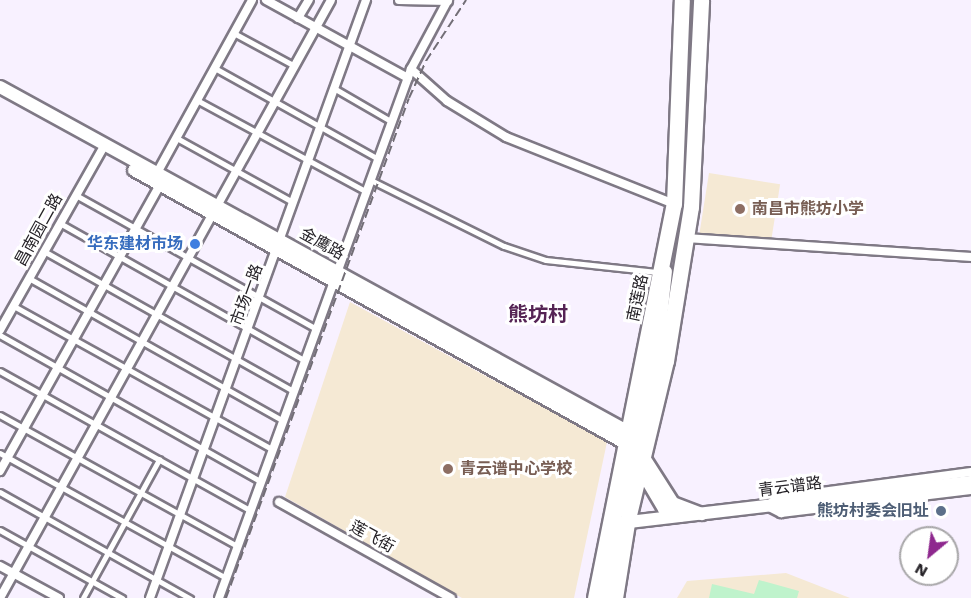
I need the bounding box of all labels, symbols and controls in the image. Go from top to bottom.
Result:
street label: 昌南园二路 [11,190,67,270]
place label: 南昌市熊坊小学 [752,199,864,219]
marker: 南昌市熊坊小学 [733,202,747,216]
street label: 金鹰路 [296,224,348,264]
place label: 华东建材市场 [87,234,183,254]
marker: 华东建材市场 [188,237,202,251]
street label: 市场一路 [227,262,267,328]
street label: 南莲路 [624,273,652,323]
district label: 熊坊村 [508,302,568,326]
place label: 青云谱中心学校 [460,459,572,479]
marker: 青云谱中心学校 [441,462,455,476]
street label: 青云谱路 [757,474,823,500]
place label: 熊坊村委会旧址 [817,501,929,521]
marker: 熊坊村委会旧址 [934,504,948,518]
street label: 莲飞街 [346,517,398,557]
north arrow [899,526,959,586]
text: N [911,559,931,582]

